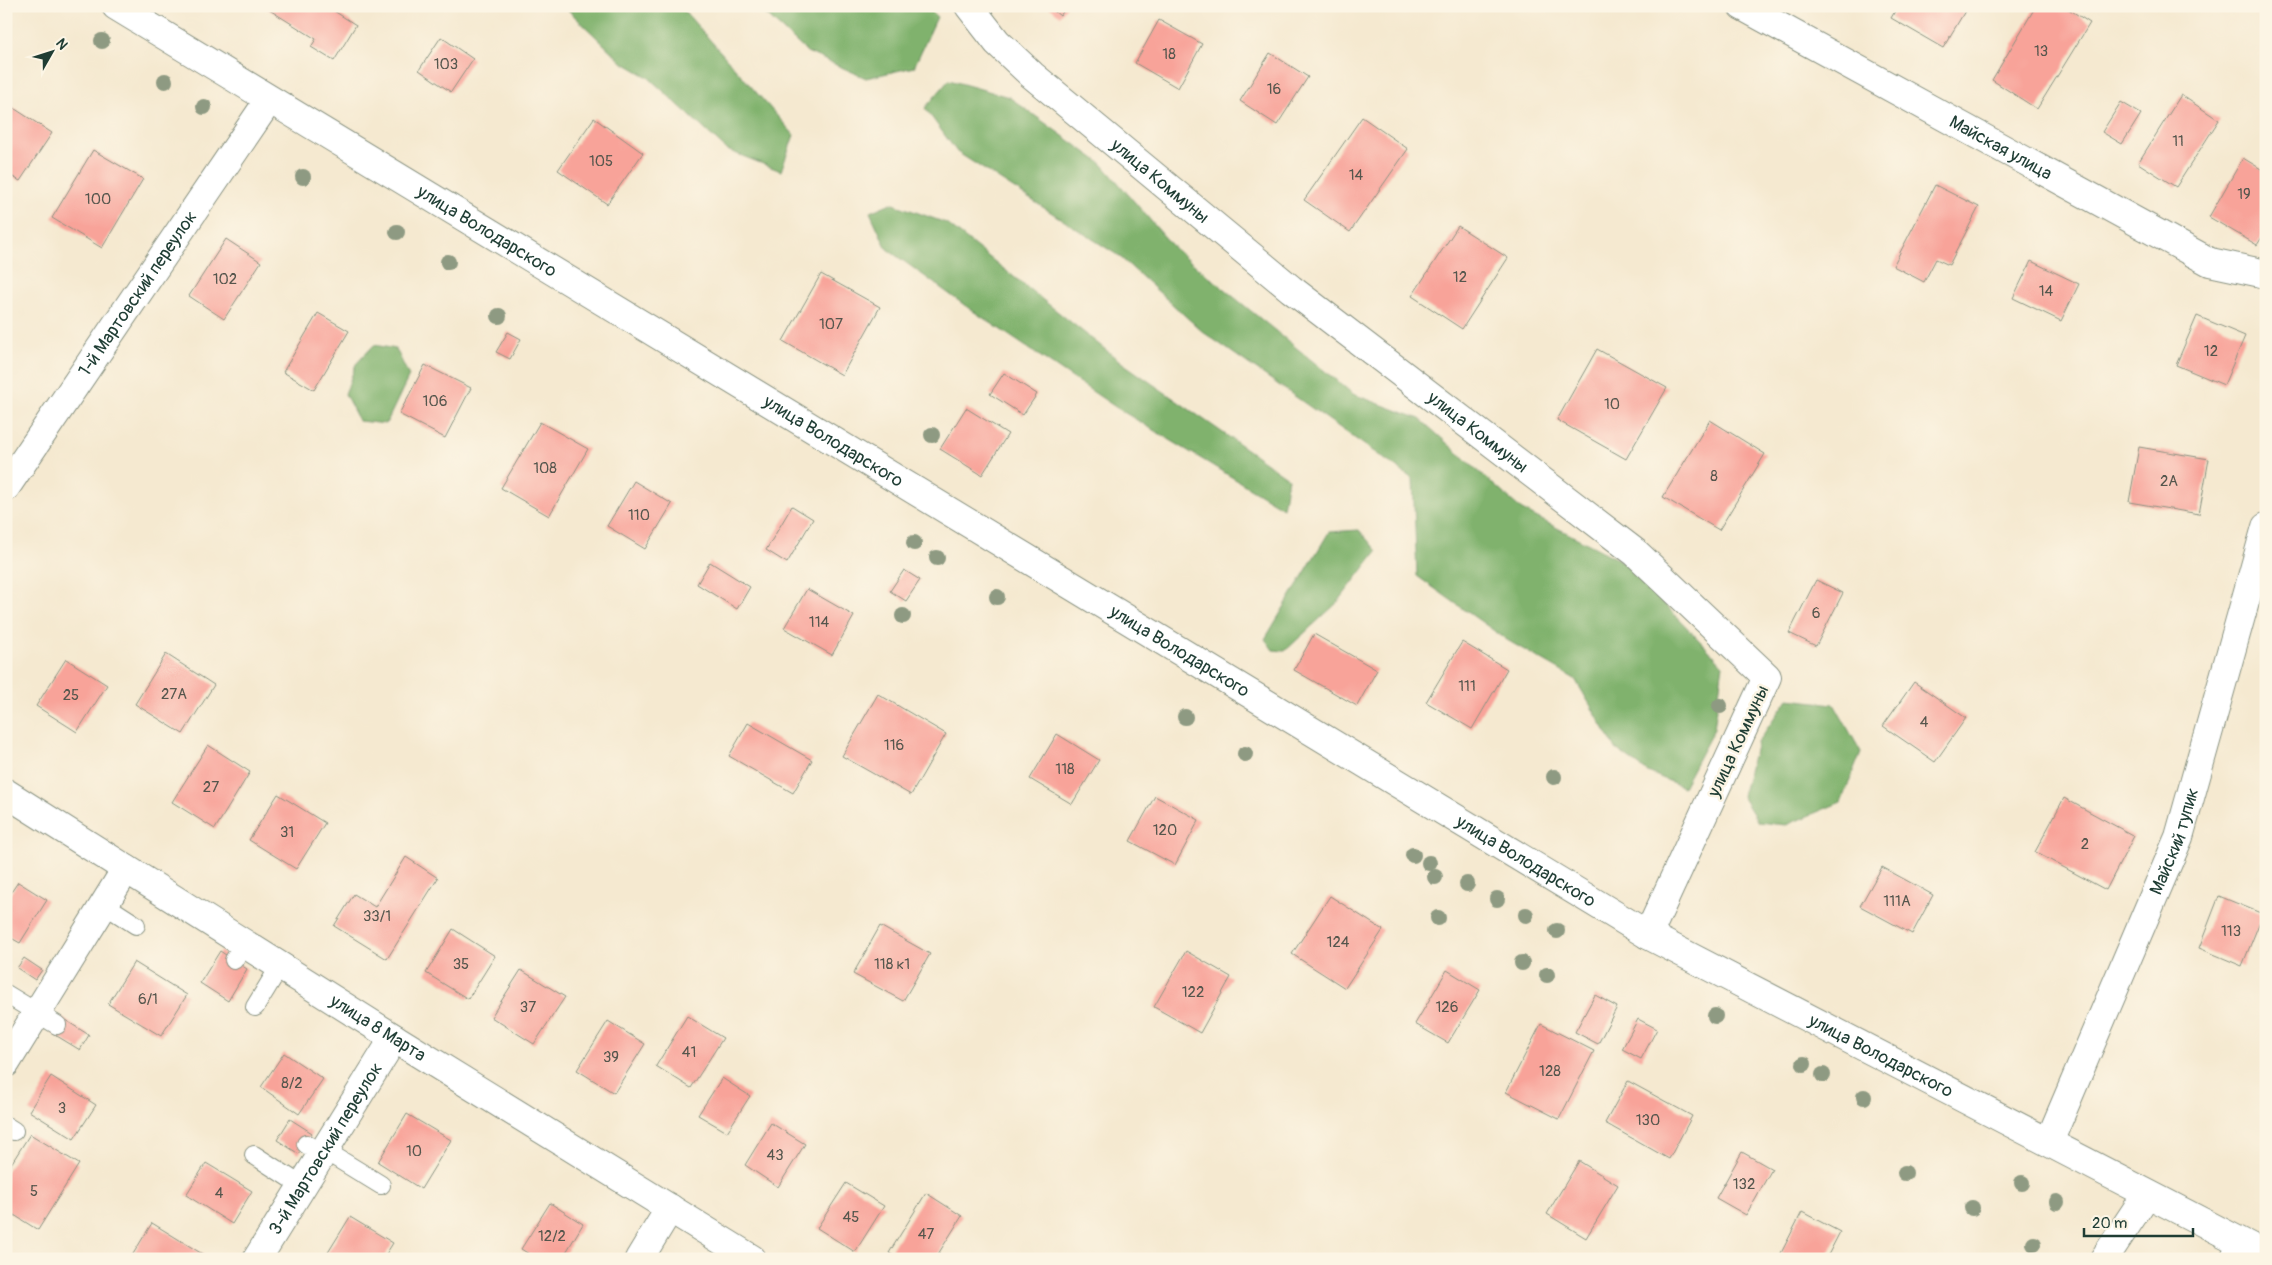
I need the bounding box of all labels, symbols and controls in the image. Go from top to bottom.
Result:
north arrow [28,28,78,78]
text: N [52,35,71,53]
house number: 13 [2034,42,2048,61]
house number: 18 [1162,45,1176,64]
house number: 103 [434,55,458,74]
house number: 16 [1267,80,1281,99]
street label: Майская улица [1945,111,2056,185]
house number: 11 [2172,132,2184,151]
street label: улица Коммуны [1105,133,1214,229]
house number: 105 [589,152,613,171]
house number: 14 [1349,166,1364,185]
street label: улица Володарского [412,180,561,283]
house number: 19 [2237,185,2251,204]
house number: 100 [85,190,111,209]
street label: 1-й Мартовский переулок [74,207,202,381]
house number: 12 [1453,268,1467,287]
house number: 102 [213,270,237,289]
house number: 14 [2039,282,2054,301]
house number: 107 [819,315,843,334]
house number: 12 [2204,342,2218,361]
street label: улица Коммуны [1422,386,1533,478]
street label: улица Володарского [758,390,908,493]
house number: 106 [423,392,447,411]
house number: 10 [1604,395,1620,414]
house number: 108 [533,459,557,478]
house number: 8 [1710,467,1718,486]
house number: 2А [2160,472,2178,491]
house number: 110 [628,506,650,525]
street label: улица Володарского [1104,600,1254,703]
house number: 6 [1812,604,1820,623]
house number: 114 [809,613,830,632]
house number: 111 [1458,677,1476,696]
street label: улица Коммуны [1702,682,1774,802]
house number: 27А [161,685,187,704]
house number: 25 [63,686,79,705]
house number: 4 [1920,713,1929,732]
house number: 116 [884,736,904,755]
house number: 118 [1055,760,1075,779]
house number: 27 [203,778,219,797]
street label: Майский тупик [2145,785,2204,898]
street label: улица Володарского [1451,810,1600,913]
house number: 120 [1153,821,1177,840]
house number: 31 [280,823,294,842]
house number: 2 [2081,835,2089,854]
house number: 111А [1883,892,1911,911]
house number: 33/1 [363,907,391,926]
house number: 113 [2221,922,2241,941]
house number: 124 [1327,933,1350,952]
house number: 35 [453,955,469,974]
house number: 118 к1 [874,955,910,974]
house number: 122 [1182,983,1204,1002]
street label: улица 8 Марта [325,989,430,1067]
house number: 6/1 [138,990,158,1009]
house number: 37 [520,998,536,1017]
house number: 126 [1436,998,1458,1017]
street label: улица Володарского [1804,1009,1957,1103]
house number: 41 [682,1043,696,1062]
house number: 39 [603,1048,619,1067]
street label: 3-й Мартовский переулок [264,1058,388,1239]
house number: 128 [1539,1062,1561,1081]
house number: 8/2 [281,1074,303,1093]
house number: 3 [58,1099,66,1118]
house number: 130 [1636,1111,1660,1130]
house number: 10 [406,1142,422,1161]
house number: 43 [766,1146,784,1165]
house number: 132 [1733,1175,1755,1194]
house number: 5 [30,1182,38,1201]
house number: 4 [215,1184,224,1203]
scale bar [2084,1205,2193,1237]
house number: 45 [843,1208,859,1227]
text: 20 m [2092,1214,2127,1233]
house number: 47 [918,1225,934,1244]
house number: 12/2 [538,1227,566,1246]

